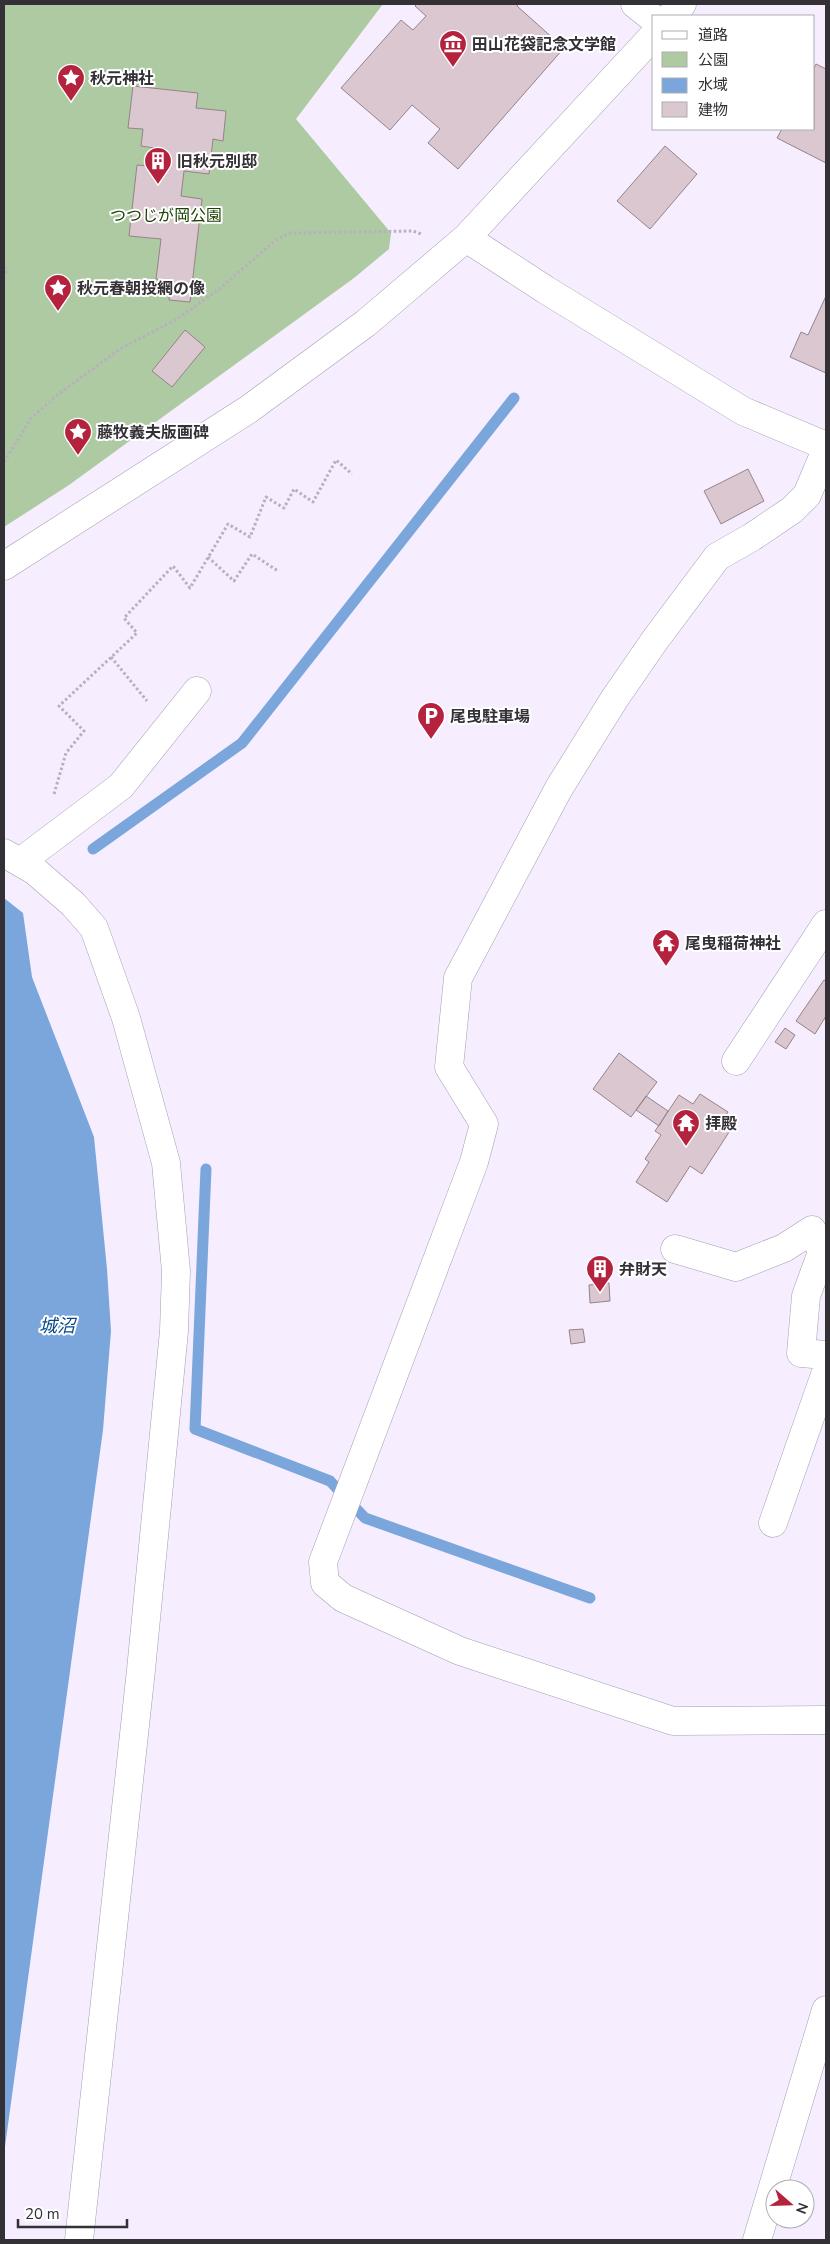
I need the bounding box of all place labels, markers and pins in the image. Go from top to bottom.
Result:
museum icon: 田山花袋記念文学館 [438,29,468,68]
place label: 田山花袋記念文学館 [472,34,616,56]
place icon: 秋元神社 [56,63,86,102]
place label: 秋元神社 [90,68,154,90]
building icon: 旧秋元別邸 [143,146,173,185]
place label: 旧秋元別邸 [177,151,257,173]
place icon: 秋元春朝投網の像 [43,273,73,312]
place label: 秋元春朝投網の像 [77,278,205,300]
place icon: 藤牧義夫版画碑 [63,417,93,456]
place label: 藤牧義夫版画碑 [97,422,209,444]
parking icon: 尾曳駐車場 [416,701,446,740]
place label: 尾曳駐車場 [450,706,530,728]
temple icon: 尾曳稲荷神社 [651,928,681,967]
place label: 尾曳稲荷神社 [685,933,781,955]
temple icon: 拝殿 [671,1108,701,1147]
place label: 拝殿 [705,1113,737,1135]
building icon: 弁財天 [585,1254,615,1293]
place label: 弁財天 [619,1259,667,1281]

